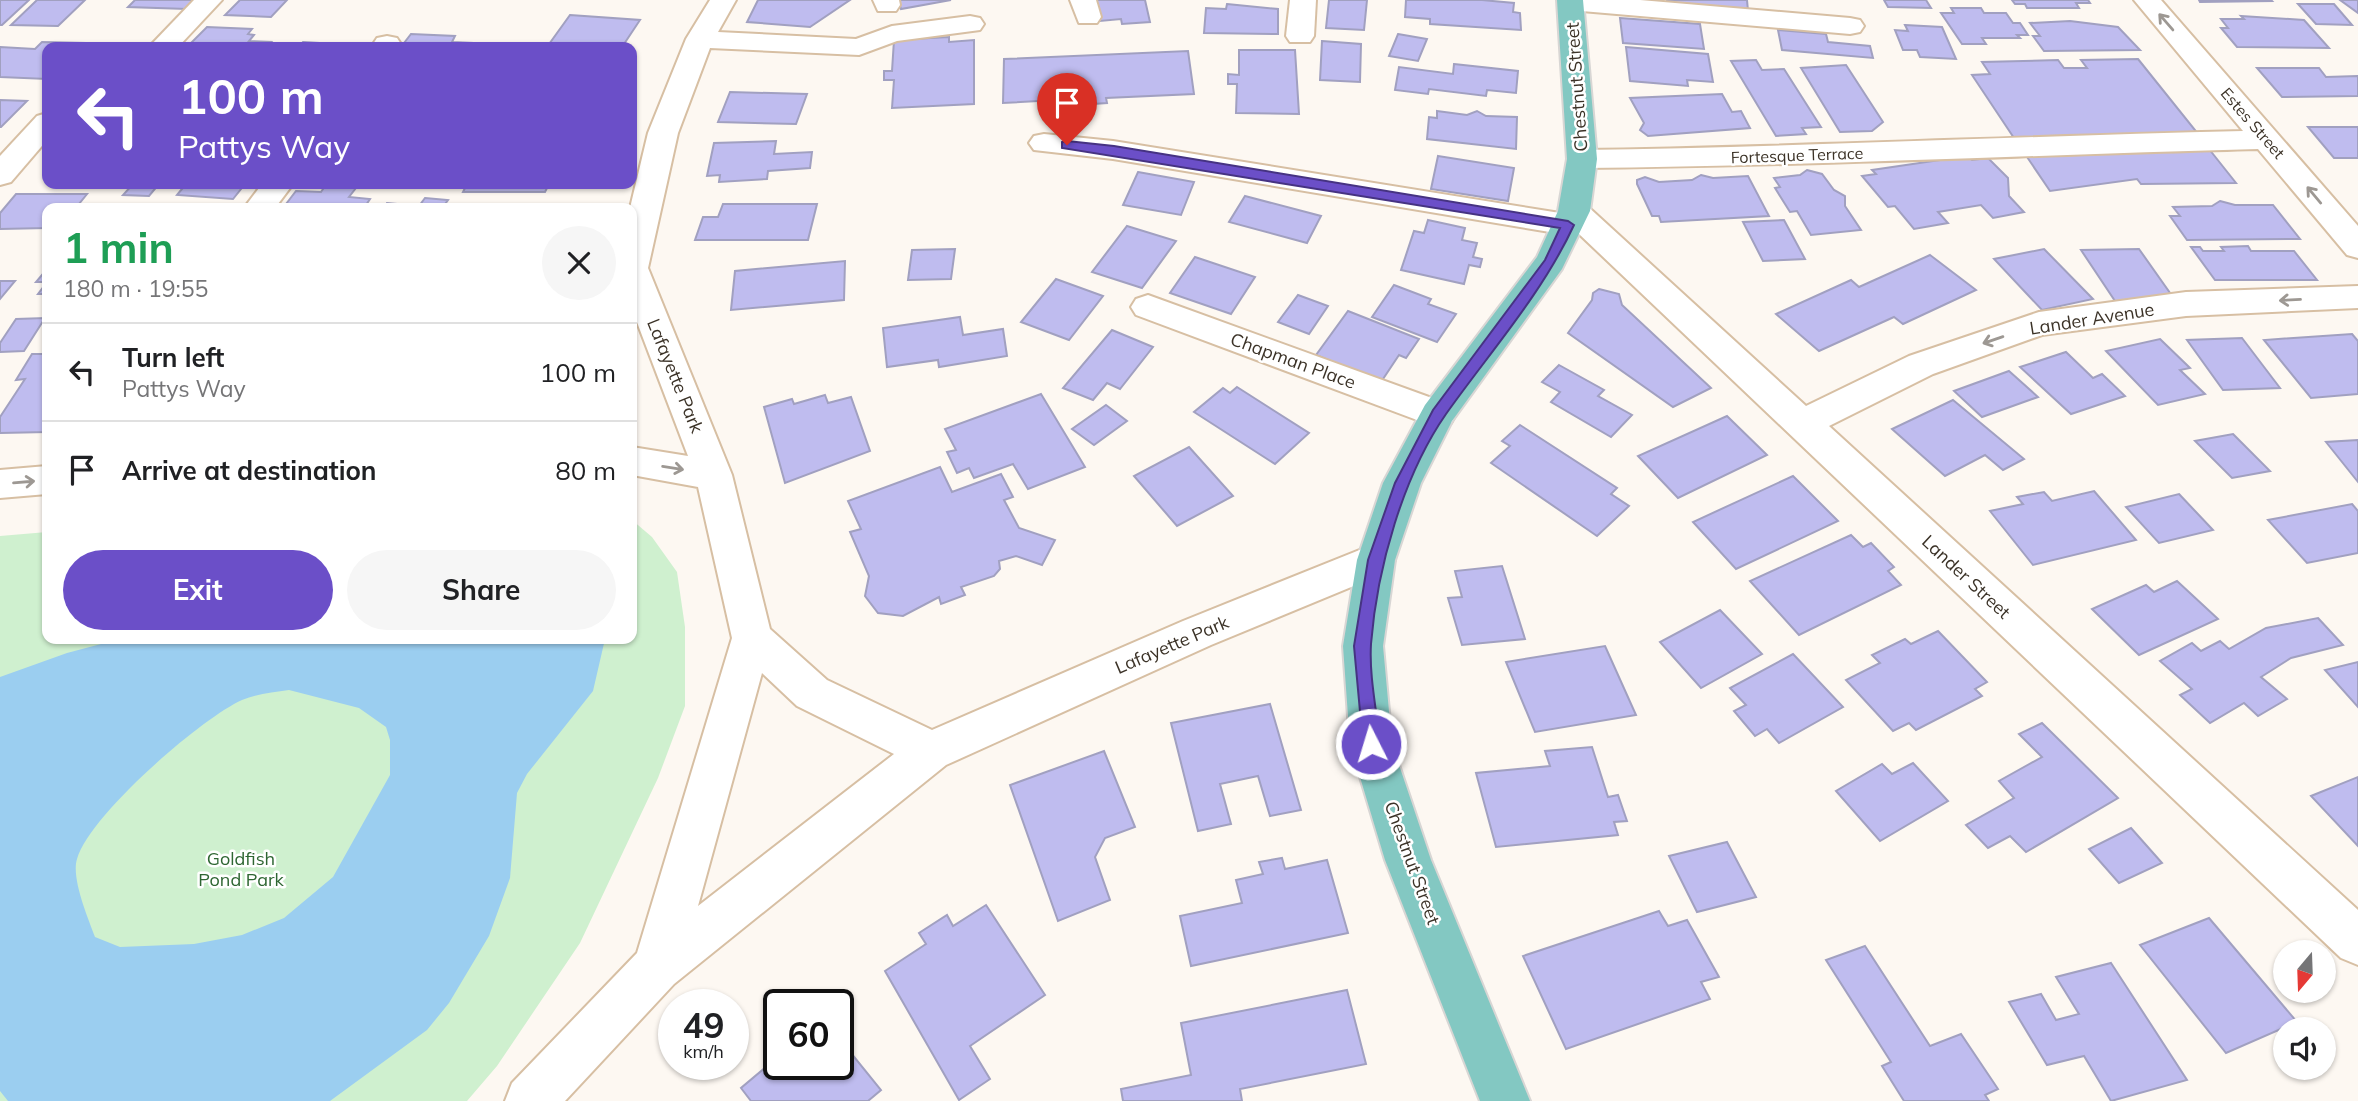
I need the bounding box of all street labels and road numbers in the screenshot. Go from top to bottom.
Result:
street label: Chestnut Street [1561,22,1592,152]
street label: Estes Street [2217,83,2290,163]
street label: Fortesque Terrace [1730,143,1864,167]
street label: Lander Avenue [2028,297,2156,340]
street label: Lafayette Park [642,315,709,437]
street label: Chapman Place [1227,327,1359,394]
street label: Lander Street [1917,530,2015,623]
street label: Lafayette Park [1112,610,1233,679]
street label: Chestnut Street [1380,798,1445,928]

